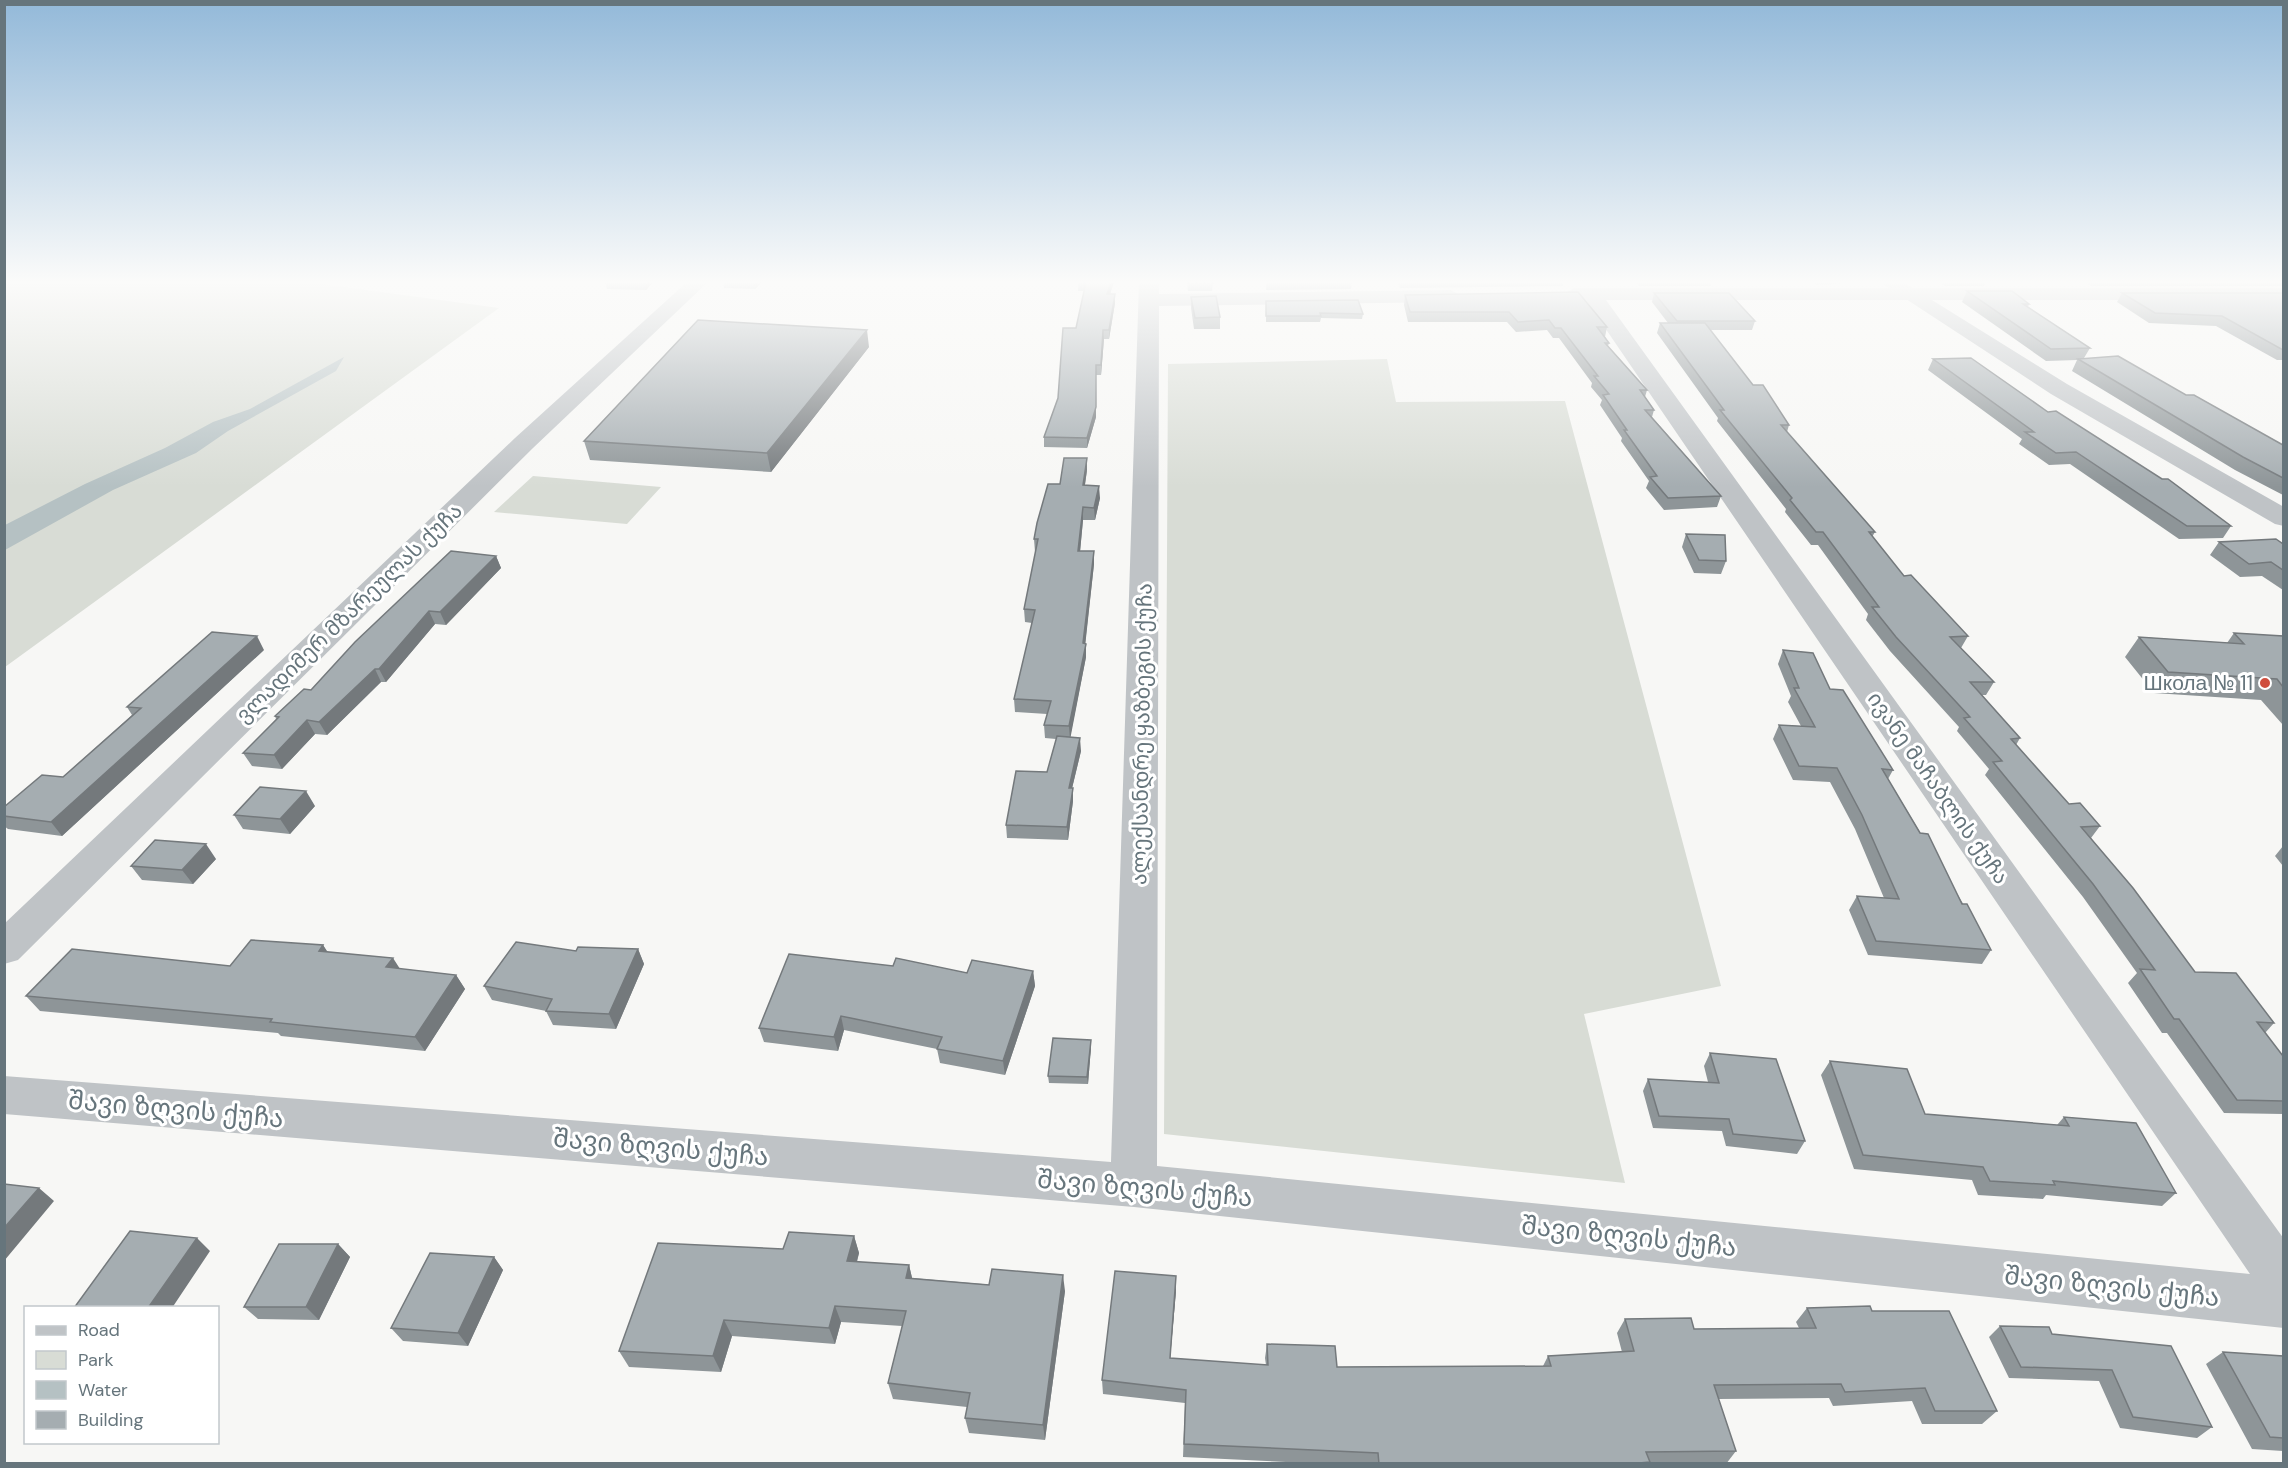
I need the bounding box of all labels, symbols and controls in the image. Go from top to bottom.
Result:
street label: ვლადიმერ მზარეულას ქუჩა [230,497,468,729]
street label: ალექსანდრე ყაზბეგის ქუჩა [1125,583,1159,885]
place label: Школа № 11 [2143,669,2253,697]
marker: Школа № 11 [2258,676,2272,690]
street label: ივანე მაჩაბლის ქუჩა [1861,686,2015,890]
street label: შავი ზღვის ქუჩა [67,1083,285,1135]
street label: შავი ზღვის ქუჩა [552,1121,770,1173]
street label: შავი ზღვის ქუჩა [1036,1162,1254,1214]
street label: შავი ზღვის ქუჩა [1520,1208,1738,1264]
street label: შავი ზღვის ქუჩა [2003,1258,2221,1314]
legend [24,1306,219,1444]
text: Road [78,1318,120,1342]
text: Park [78,1348,114,1372]
text: Water [78,1378,128,1402]
text: Building [78,1408,143,1432]

